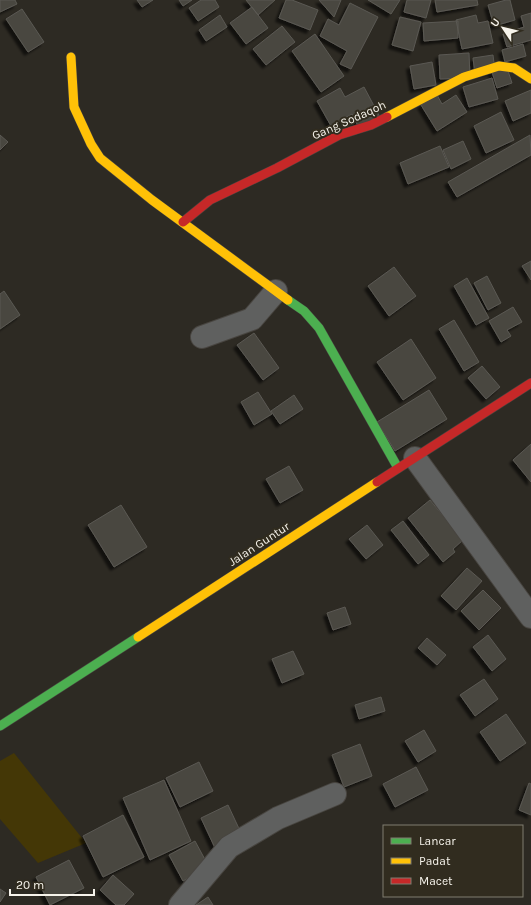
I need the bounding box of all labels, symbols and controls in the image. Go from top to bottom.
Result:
north arrow [483,8,523,48]
text: U [488,16,503,29]
street label: Gang Sodaqoh [310,97,388,143]
street label: Jalan Guntur [226,519,293,569]
legend [383,825,523,897]
text: Lancar [419,834,456,848]
text: Padat [419,854,451,868]
scale bar [10,871,94,897]
text: Macet [419,874,453,888]
text: 20 m [16,878,44,892]

